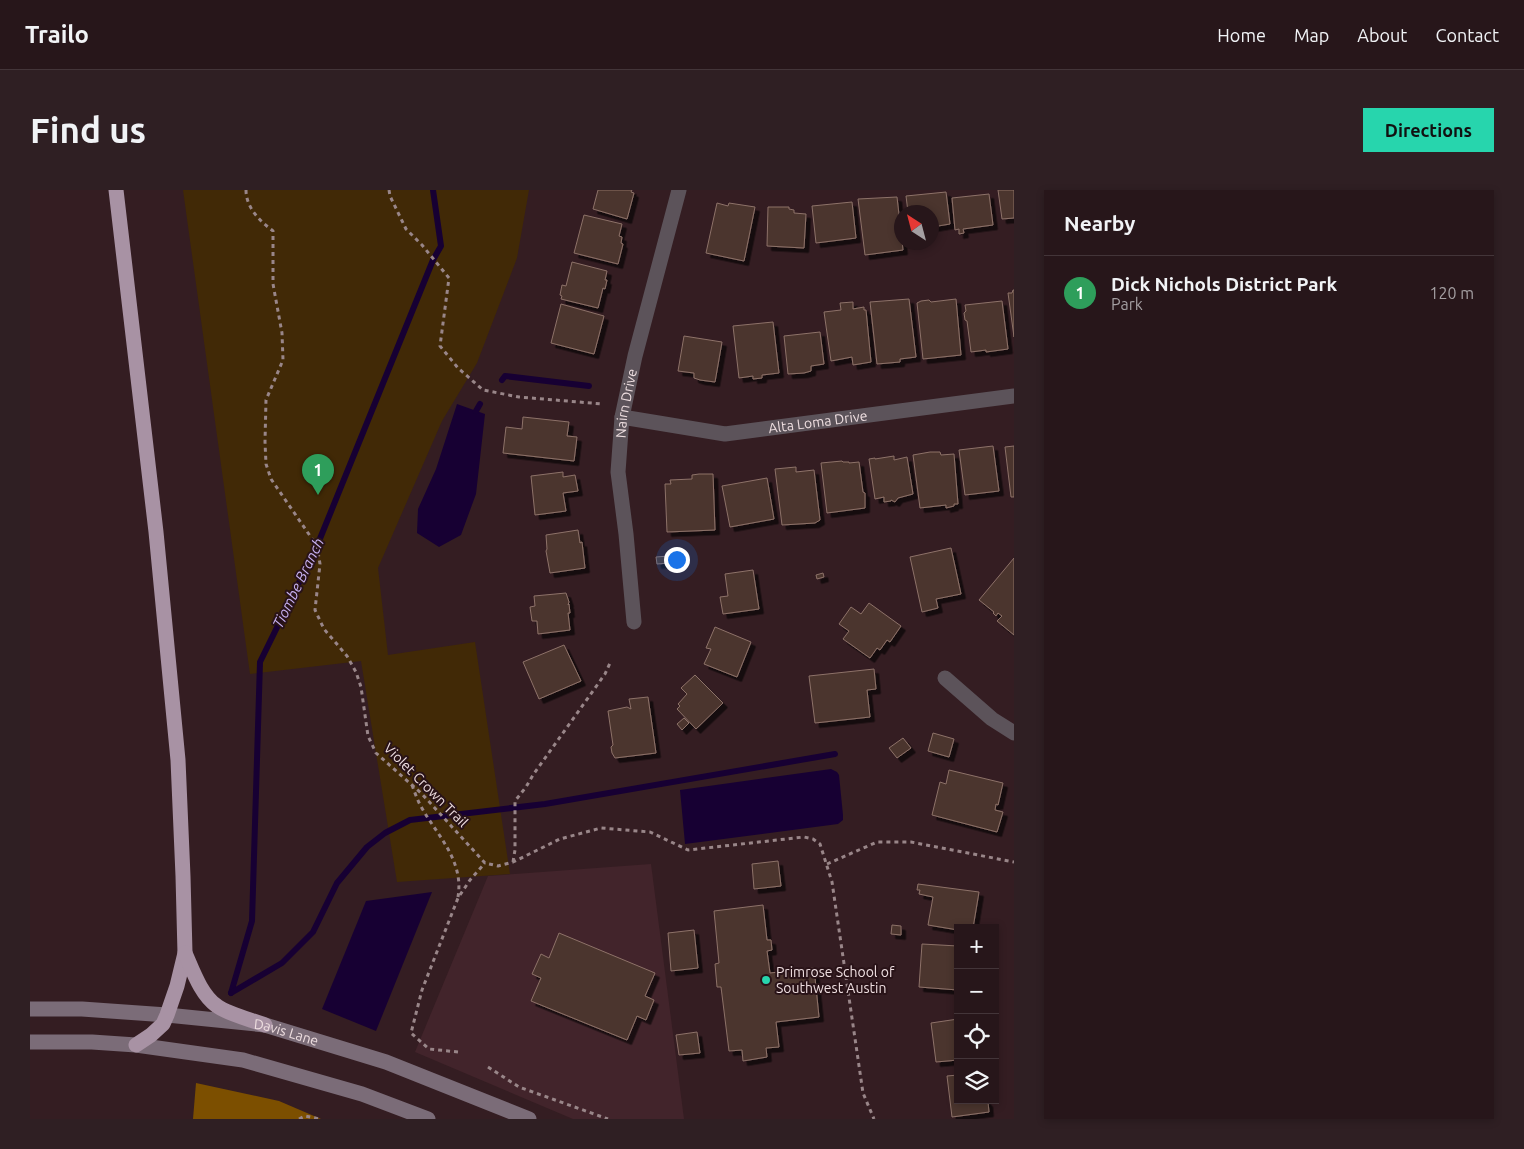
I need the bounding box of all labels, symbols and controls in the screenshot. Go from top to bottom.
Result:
text: Trailo [25,21,89,48]
text: Home [1217,25,1266,45]
text: Map [1294,25,1329,45]
text: About [1357,25,1407,45]
text: Contact [1435,25,1499,45]
button: Directions [1363,108,1494,152]
text: Find us [30,110,146,150]
north arrow [894,205,939,250]
text: Nearby [1064,211,1135,235]
text: Dick Nichols District Park [1111,273,1337,295]
text: 1 [1075,284,1085,302]
text: 120 m [1429,284,1474,302]
text: Park [1111,295,1143,313]
street label: Nairn Drive [612,367,640,439]
street label: Alta Loma Drive [767,407,868,436]
pin: 1 [302,454,334,495]
water label: Tiombe Branch [269,535,327,631]
your location [664,547,690,573]
street label: Violet Crown Trail [381,740,471,830]
map controls [954,924,999,1104]
button: + [954,924,999,969]
place label: Primrose School of Southwest Austin [776,964,895,996]
button: − [954,969,999,1014]
marker: Primrose School of Southwest Austin [760,974,772,986]
button: locate [954,1014,999,1059]
street label: Davis Lane [253,1016,321,1049]
button: layers [954,1059,999,1104]

